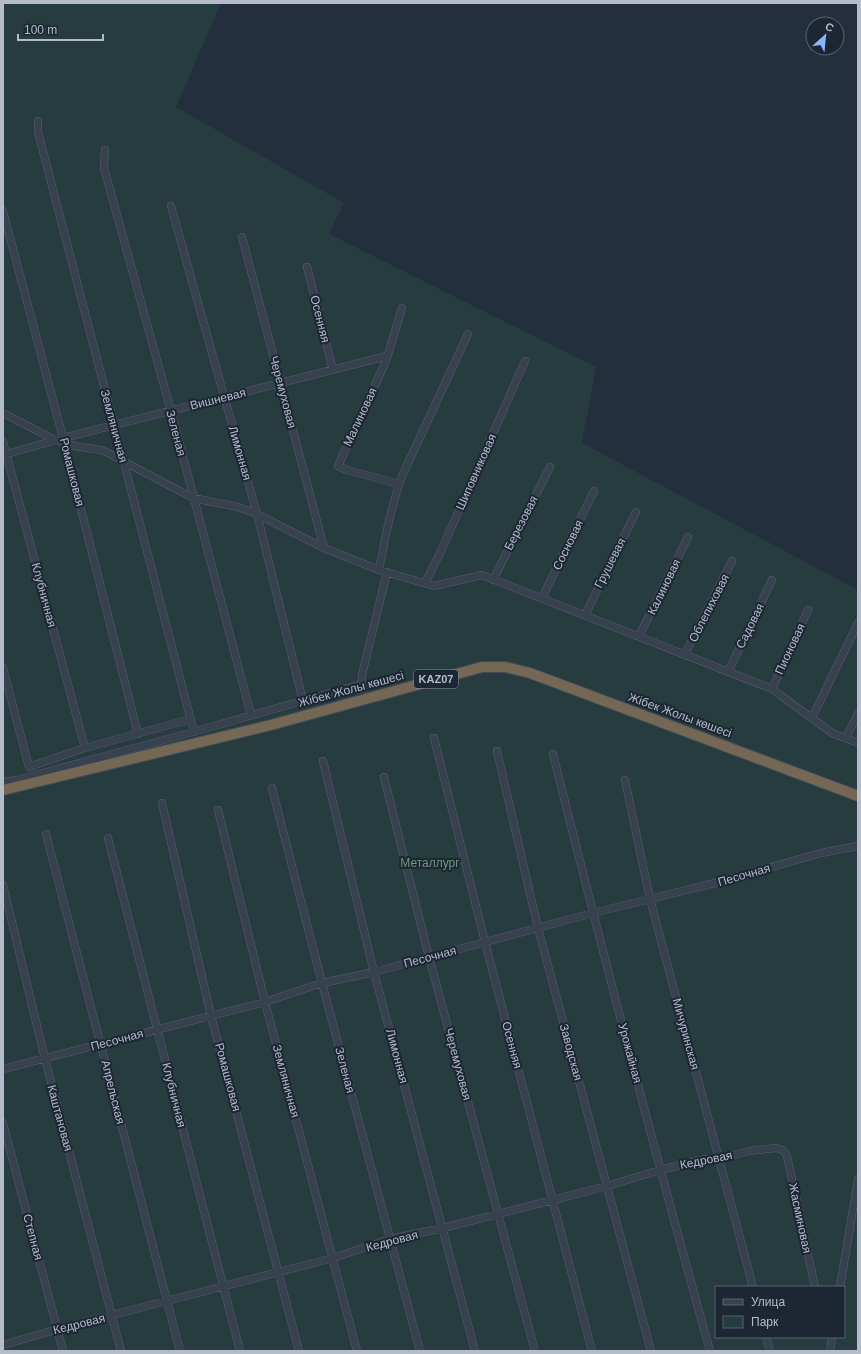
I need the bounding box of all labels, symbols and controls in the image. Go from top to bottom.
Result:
scale bar [18,16,103,42]
north arrow [805,16,845,56]
text: С [823,20,836,34]
text: 100 m [24,23,57,37]
street label: Осенняя [307,294,333,344]
street label: Черемуховая [267,354,299,430]
street label: Вишневая [189,385,247,413]
street label: Малиновая [340,385,380,449]
street label: Земляничная [98,388,130,464]
street label: Зеленая [163,408,189,458]
street label: Лимонная [226,424,254,482]
street label: Шиповниковая [453,432,499,512]
street label: Ромашковая [57,436,87,508]
street label: Березовая [501,493,541,553]
street label: Сосновая [550,518,586,572]
street label: Грушевая [591,536,629,590]
street label: Калиновая [645,557,683,617]
street label: Клубничная [29,561,59,629]
street label: Облепиховая [686,572,732,644]
street label: Садовая [733,601,767,651]
street label: Пионовая [772,621,808,677]
street label: Жібек Жолы көшесі [297,668,405,710]
road number: KAZ07 [414,670,458,688]
street label: Жібек Жолы көшесі [626,690,734,740]
park label: Металлург [400,856,460,870]
street label: Песочная [716,861,772,889]
street label: Песочная [402,943,458,971]
street label: Мичуринская [670,997,702,1071]
street label: Осенняя [499,1020,525,1070]
street label: Урожайная [615,1021,645,1085]
street label: Заводская [557,1022,585,1082]
street label: Песочная [89,1026,145,1054]
street label: Черемуховая [442,1026,474,1102]
street label: Лимонная [383,1027,411,1085]
street label: Ромашковая [212,1041,244,1113]
street label: Земляничная [270,1043,302,1119]
street label: Зеленая [332,1045,358,1095]
street label: Апрельская [98,1059,128,1125]
street label: Клубничная [159,1061,189,1129]
street label: Каштановая [44,1083,76,1153]
street label: Кедровая [679,1148,733,1172]
street label: Жасминовая [786,1182,814,1254]
street label: Степная [20,1212,46,1262]
street label: Кедровая [365,1227,419,1255]
legend [715,1286,845,1338]
text: Улица [751,1295,785,1309]
street label: Кедровая [52,1311,106,1337]
text: Парк [751,1315,779,1329]

